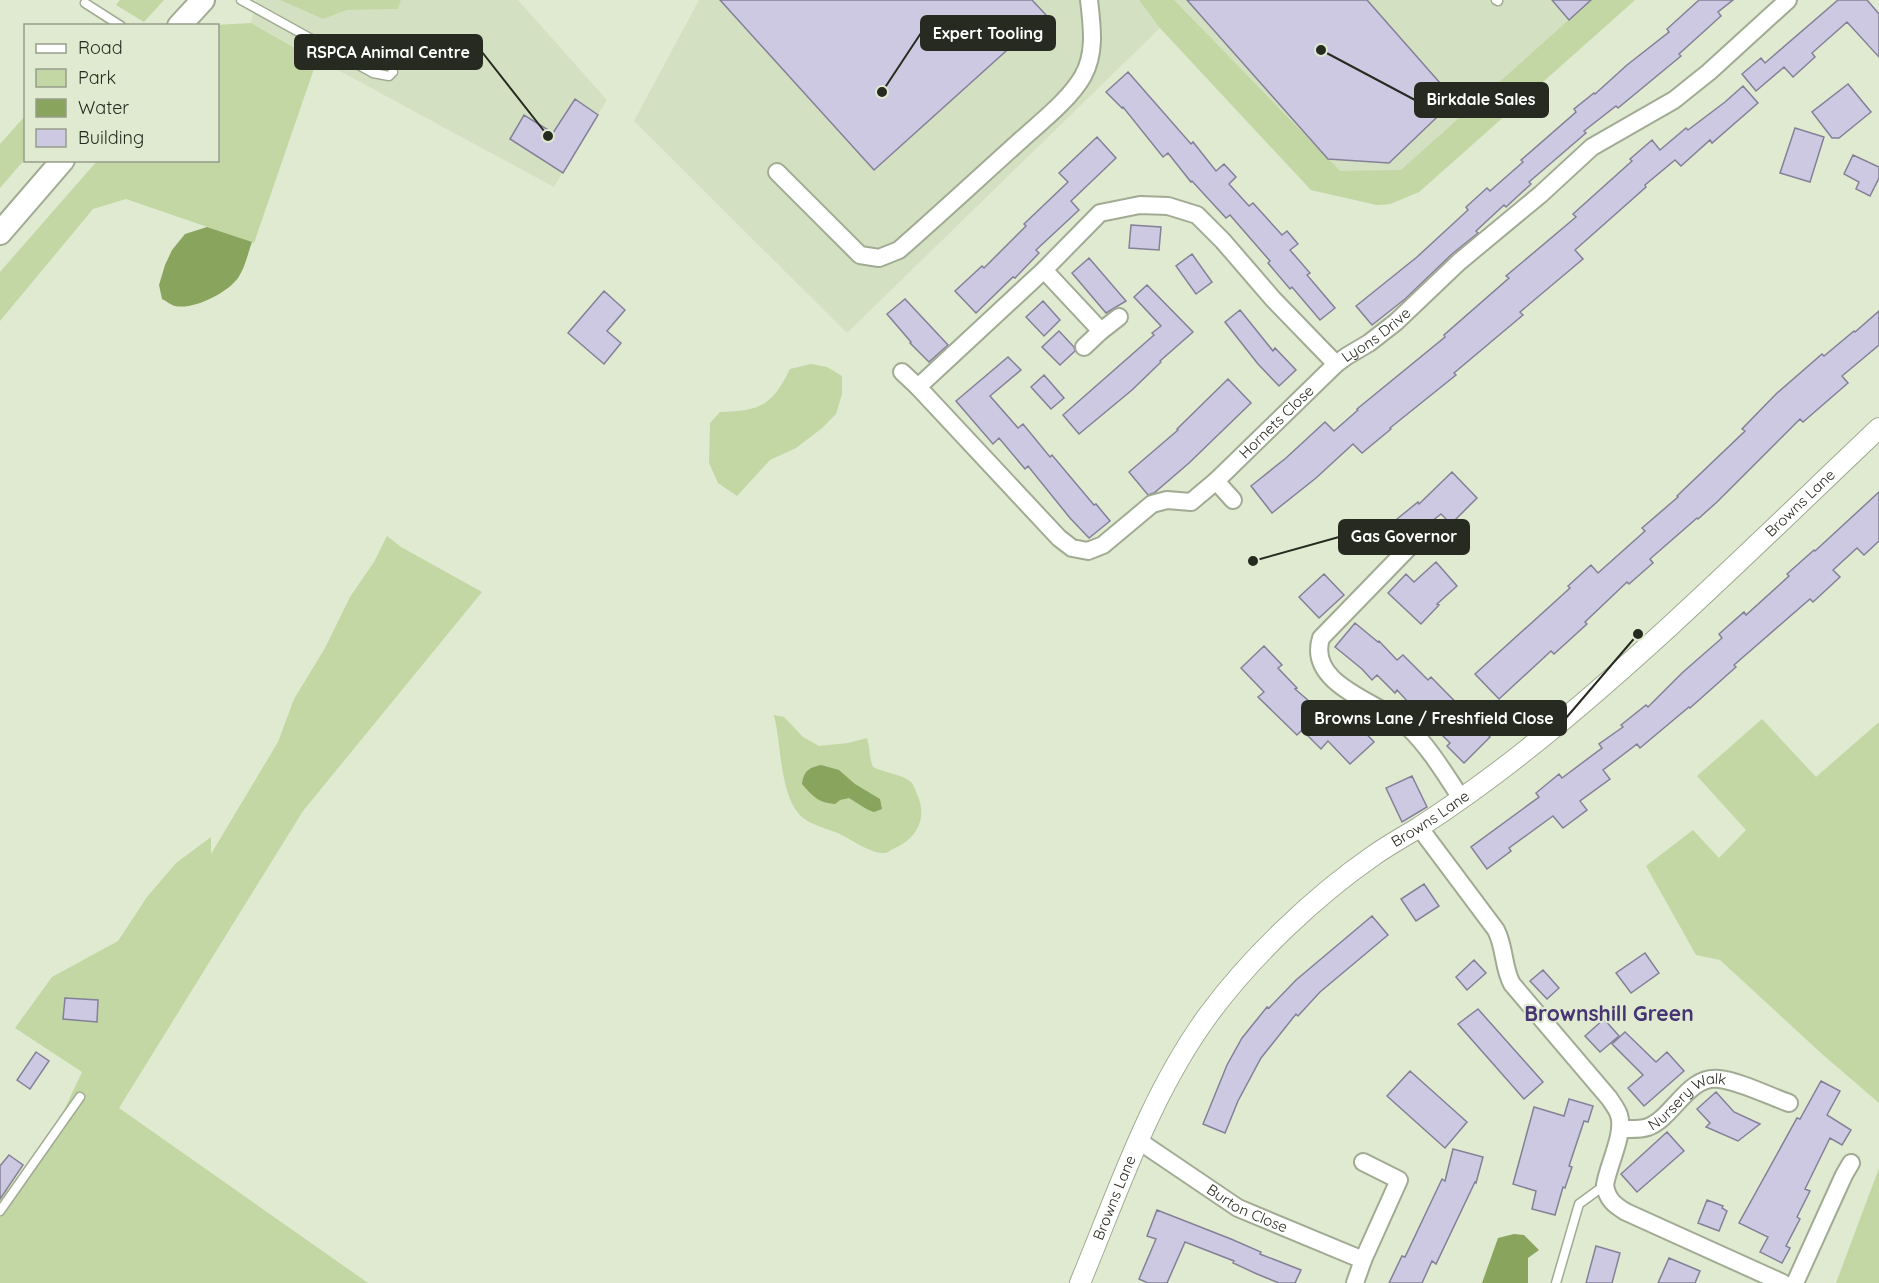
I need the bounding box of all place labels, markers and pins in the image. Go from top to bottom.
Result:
callout: Expert Tooling [921,16,1055,50]
callout: RSPCA Animal Centre [295,35,482,69]
callout: Birkdale Sales [1415,83,1548,117]
callout: Gas Governor [1339,520,1469,554]
callout: Browns Lane / Freshfield Close [1302,701,1566,735]

